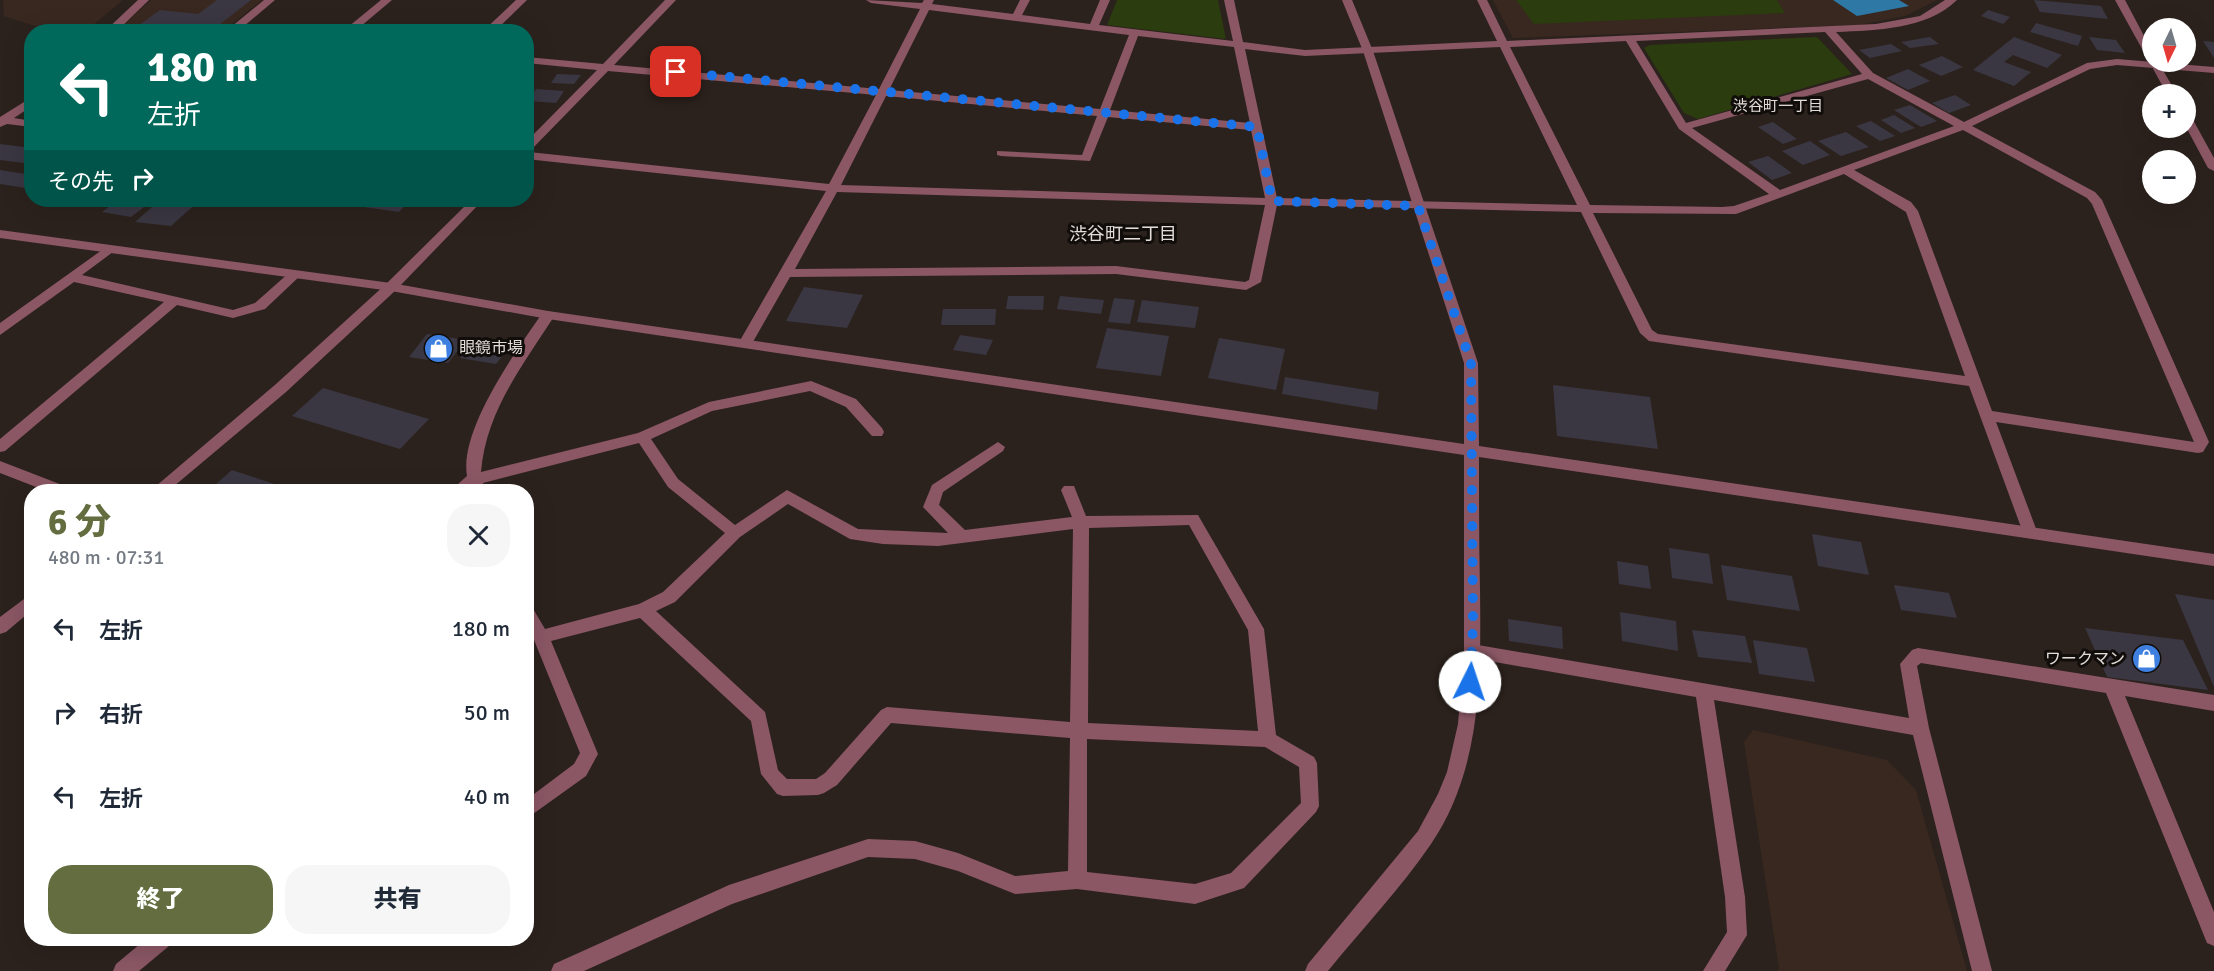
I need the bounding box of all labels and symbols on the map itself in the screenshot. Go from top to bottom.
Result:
north arrow [2142,18,2196,72]
pin [650,46,701,97]
district label: 渋谷町一丁目 [1733,97,1823,115]
district label: 渋谷町二丁目 [1069,223,1177,245]
shop icon: 眼鏡市場 [422,332,454,364]
place label: 眼鏡市場 [459,338,523,358]
shop icon: ワークマン [2130,643,2162,675]
place label: ワークマン [2045,649,2125,669]
position arrow [1438,650,1502,714]

